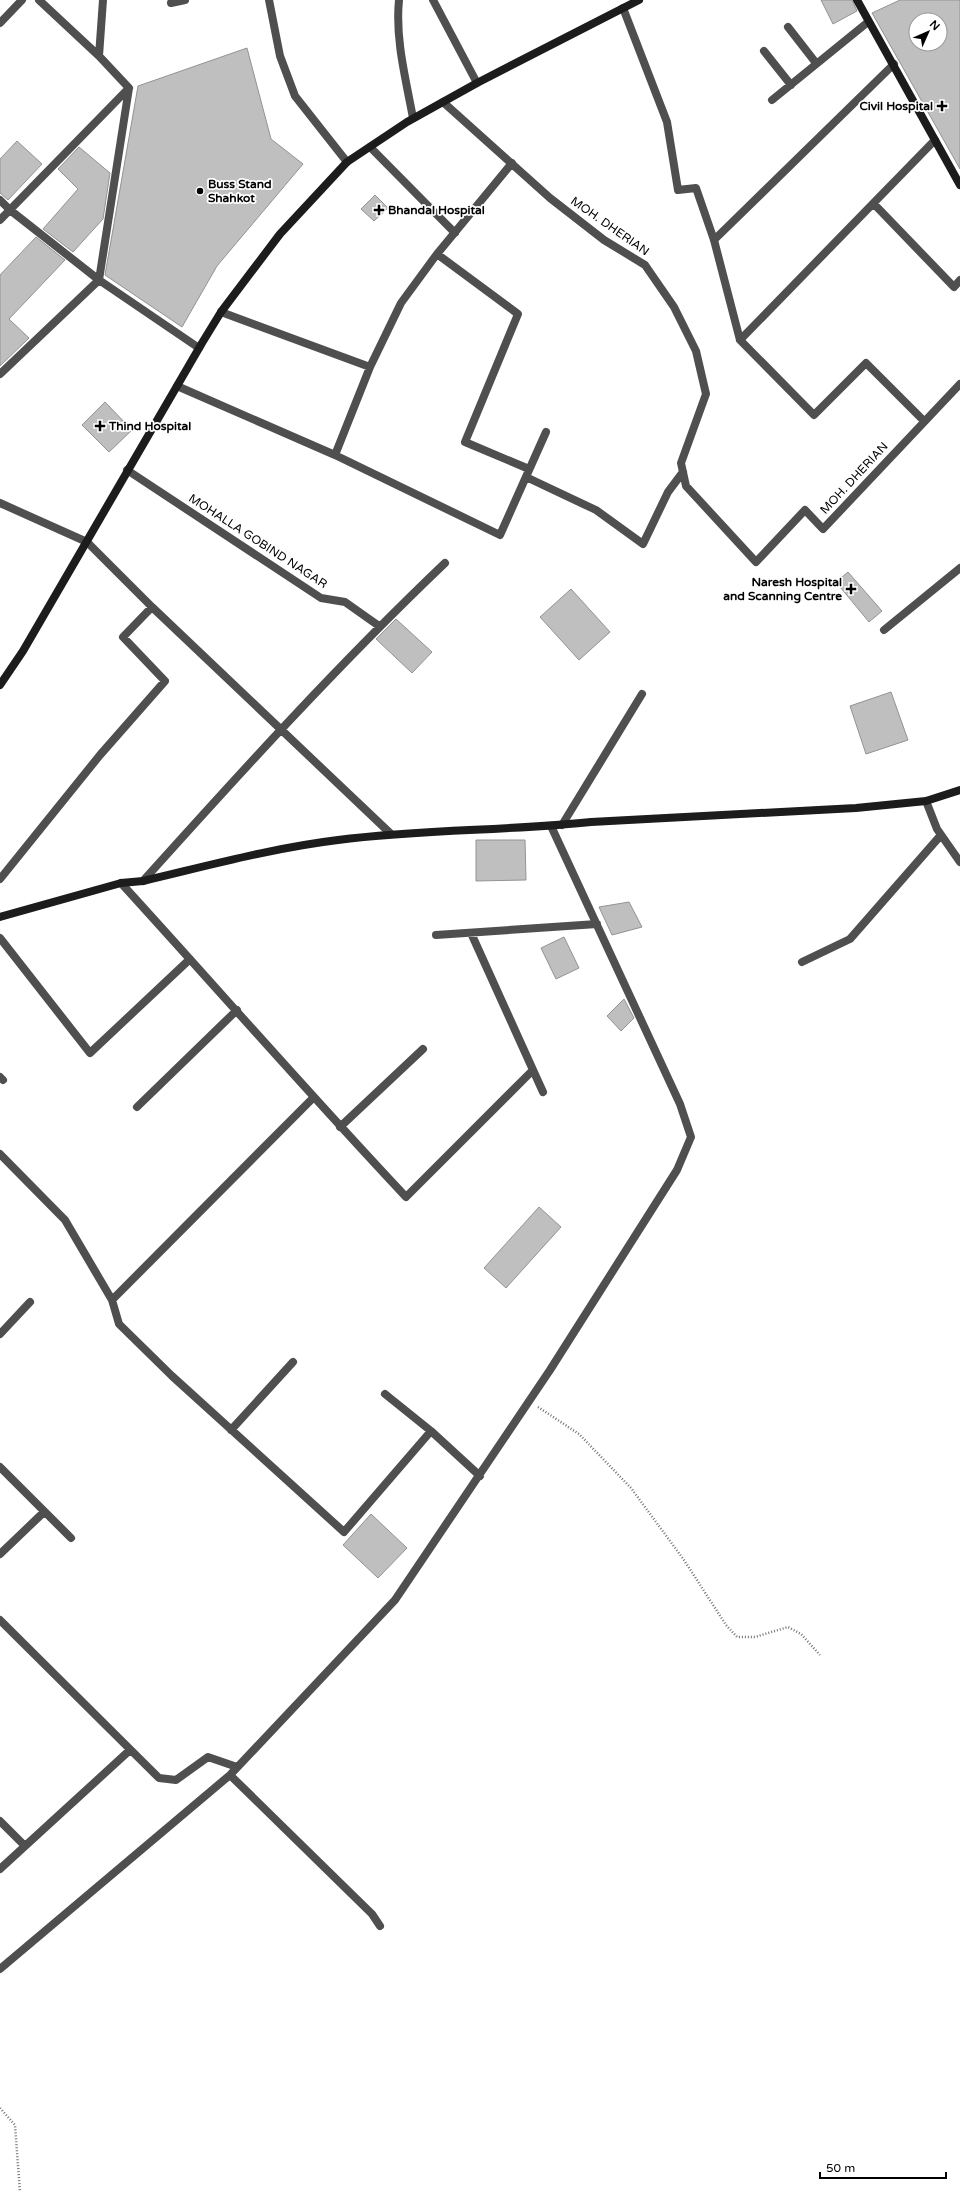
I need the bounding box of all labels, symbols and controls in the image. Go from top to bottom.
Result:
north arrow [908,12,948,52]
text: N [927,18,942,33]
place label: Civil Hospital [859,99,933,114]
marker: Civil Hospital [936,100,948,112]
place label: Buss Stand Shahkot [208,177,272,205]
marker: Buss Stand Shahkot [195,186,205,196]
street label: MOH. DHERIAN [568,194,652,258]
place label: Bhandal Hospital [388,203,485,218]
marker: Bhandal Hospital [373,204,385,216]
place label: Thind Hospital [108,419,191,434]
marker: Thind Hospital [94,420,106,432]
street label: MOH. DHERIAN [817,439,891,517]
street label: MOHALLA GOBIND NAGAR [186,491,330,591]
place label: Naresh Hospital and Scanning Centre [723,575,842,604]
marker: Naresh Hospital and Scanning Centre [845,583,857,595]
scale bar [820,2154,946,2180]
text: 50 m [826,2161,855,2175]

